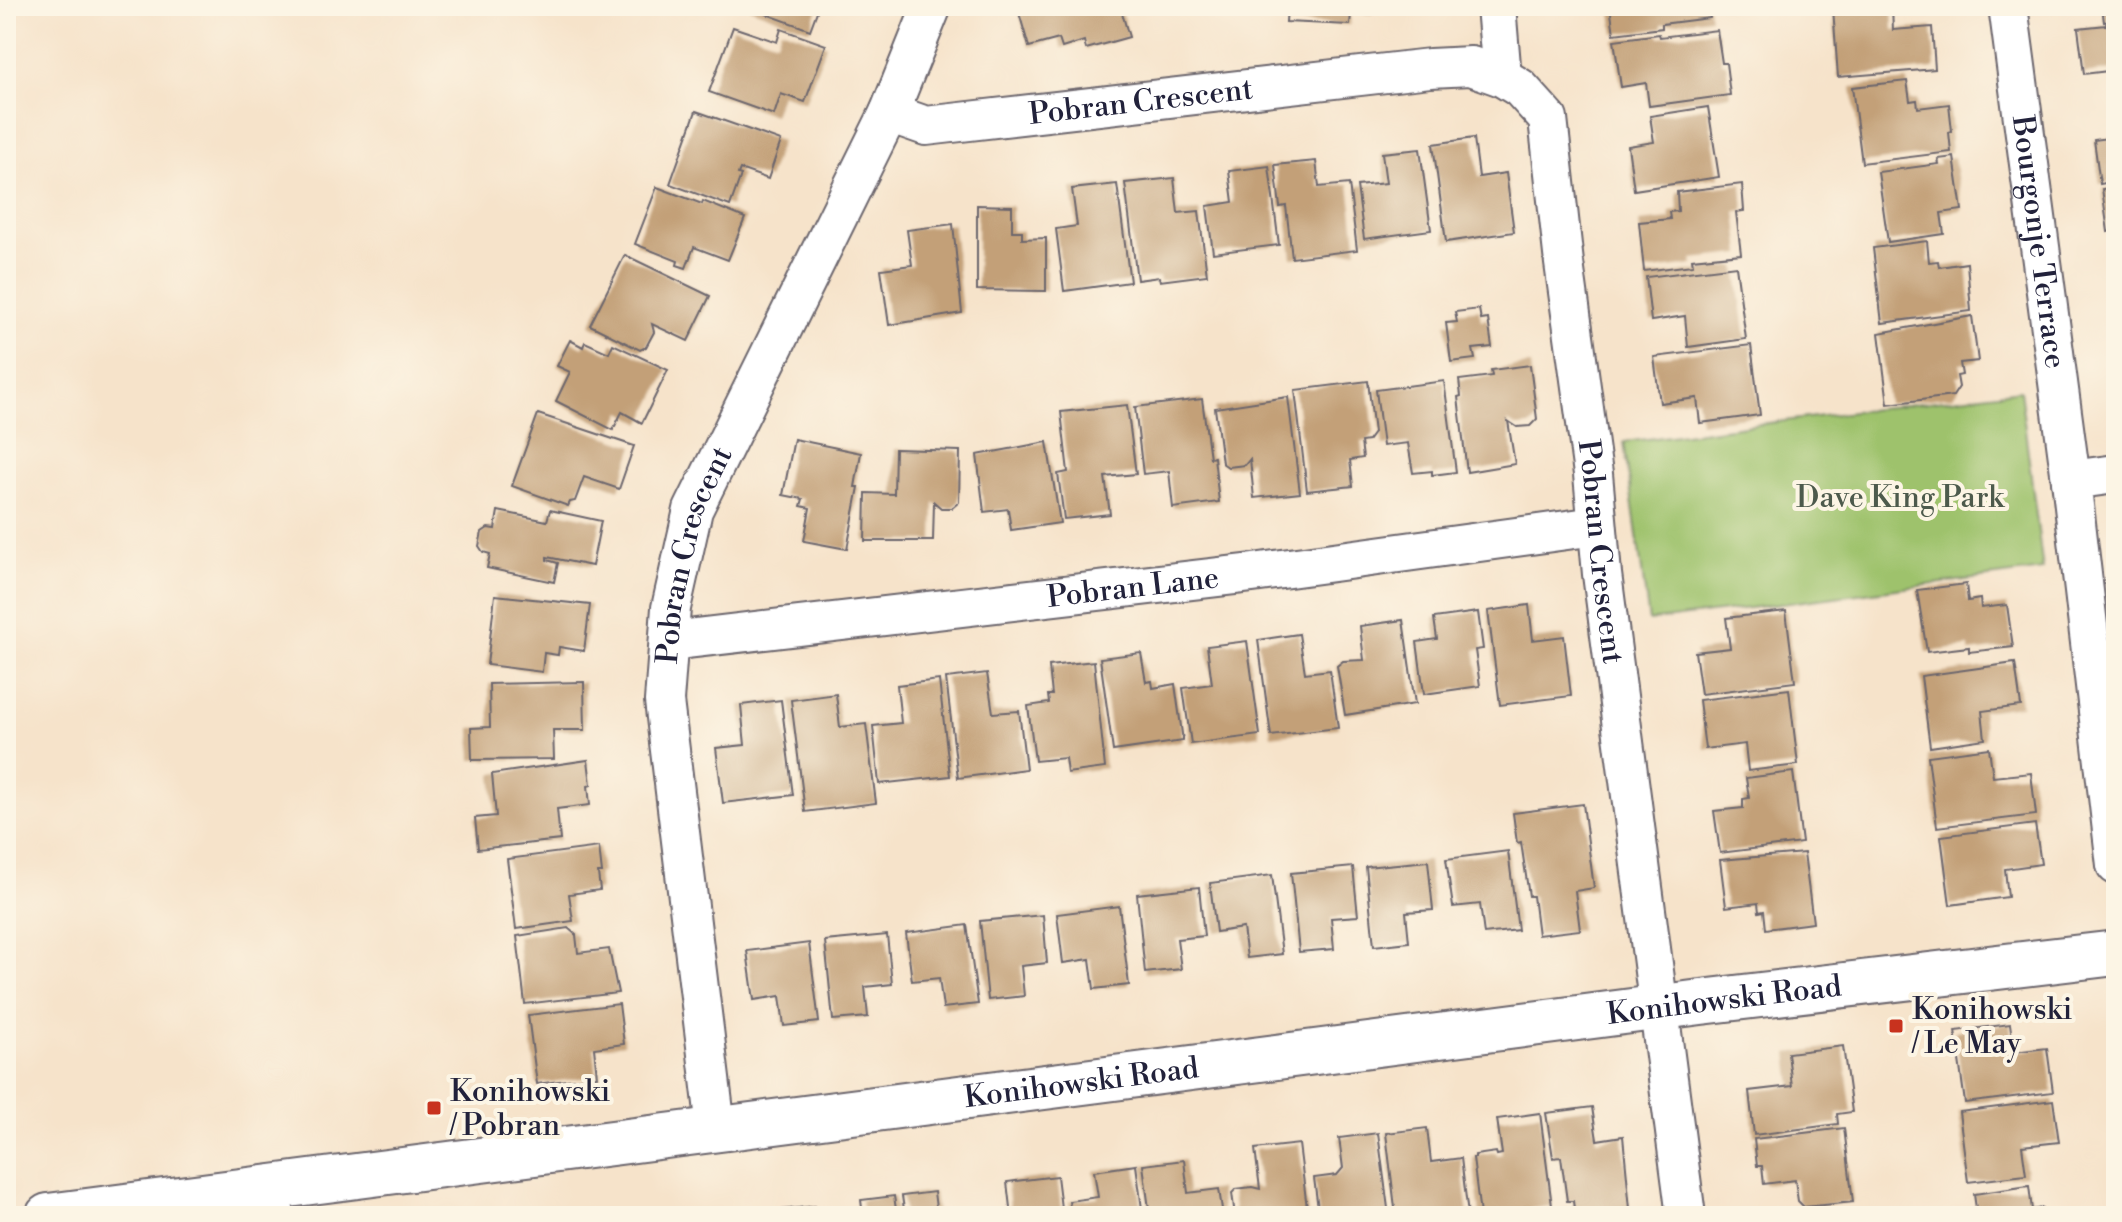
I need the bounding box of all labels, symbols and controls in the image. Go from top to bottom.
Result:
street label: Pobran Crescent [1027,70,1255,134]
street label: Bourgonje Terrace [2003,112,2074,371]
street label: Pobran Crescent [1569,438,1632,667]
street label: Pobran Crescent [649,440,742,665]
park label: Dave King Park [1796,479,2005,517]
street label: Pobran Lane [1045,559,1221,617]
street label: Konihowski Road [1605,968,1844,1034]
place label: Konihowski / Le May [1911,991,2072,1063]
marker: Konihowski / Le May [1887,1017,1905,1035]
street label: Konihowski Road [962,1049,1201,1117]
place label: Konihowski / Pobran [449,1073,610,1145]
marker: Konihowski / Pobran [425,1099,443,1117]

